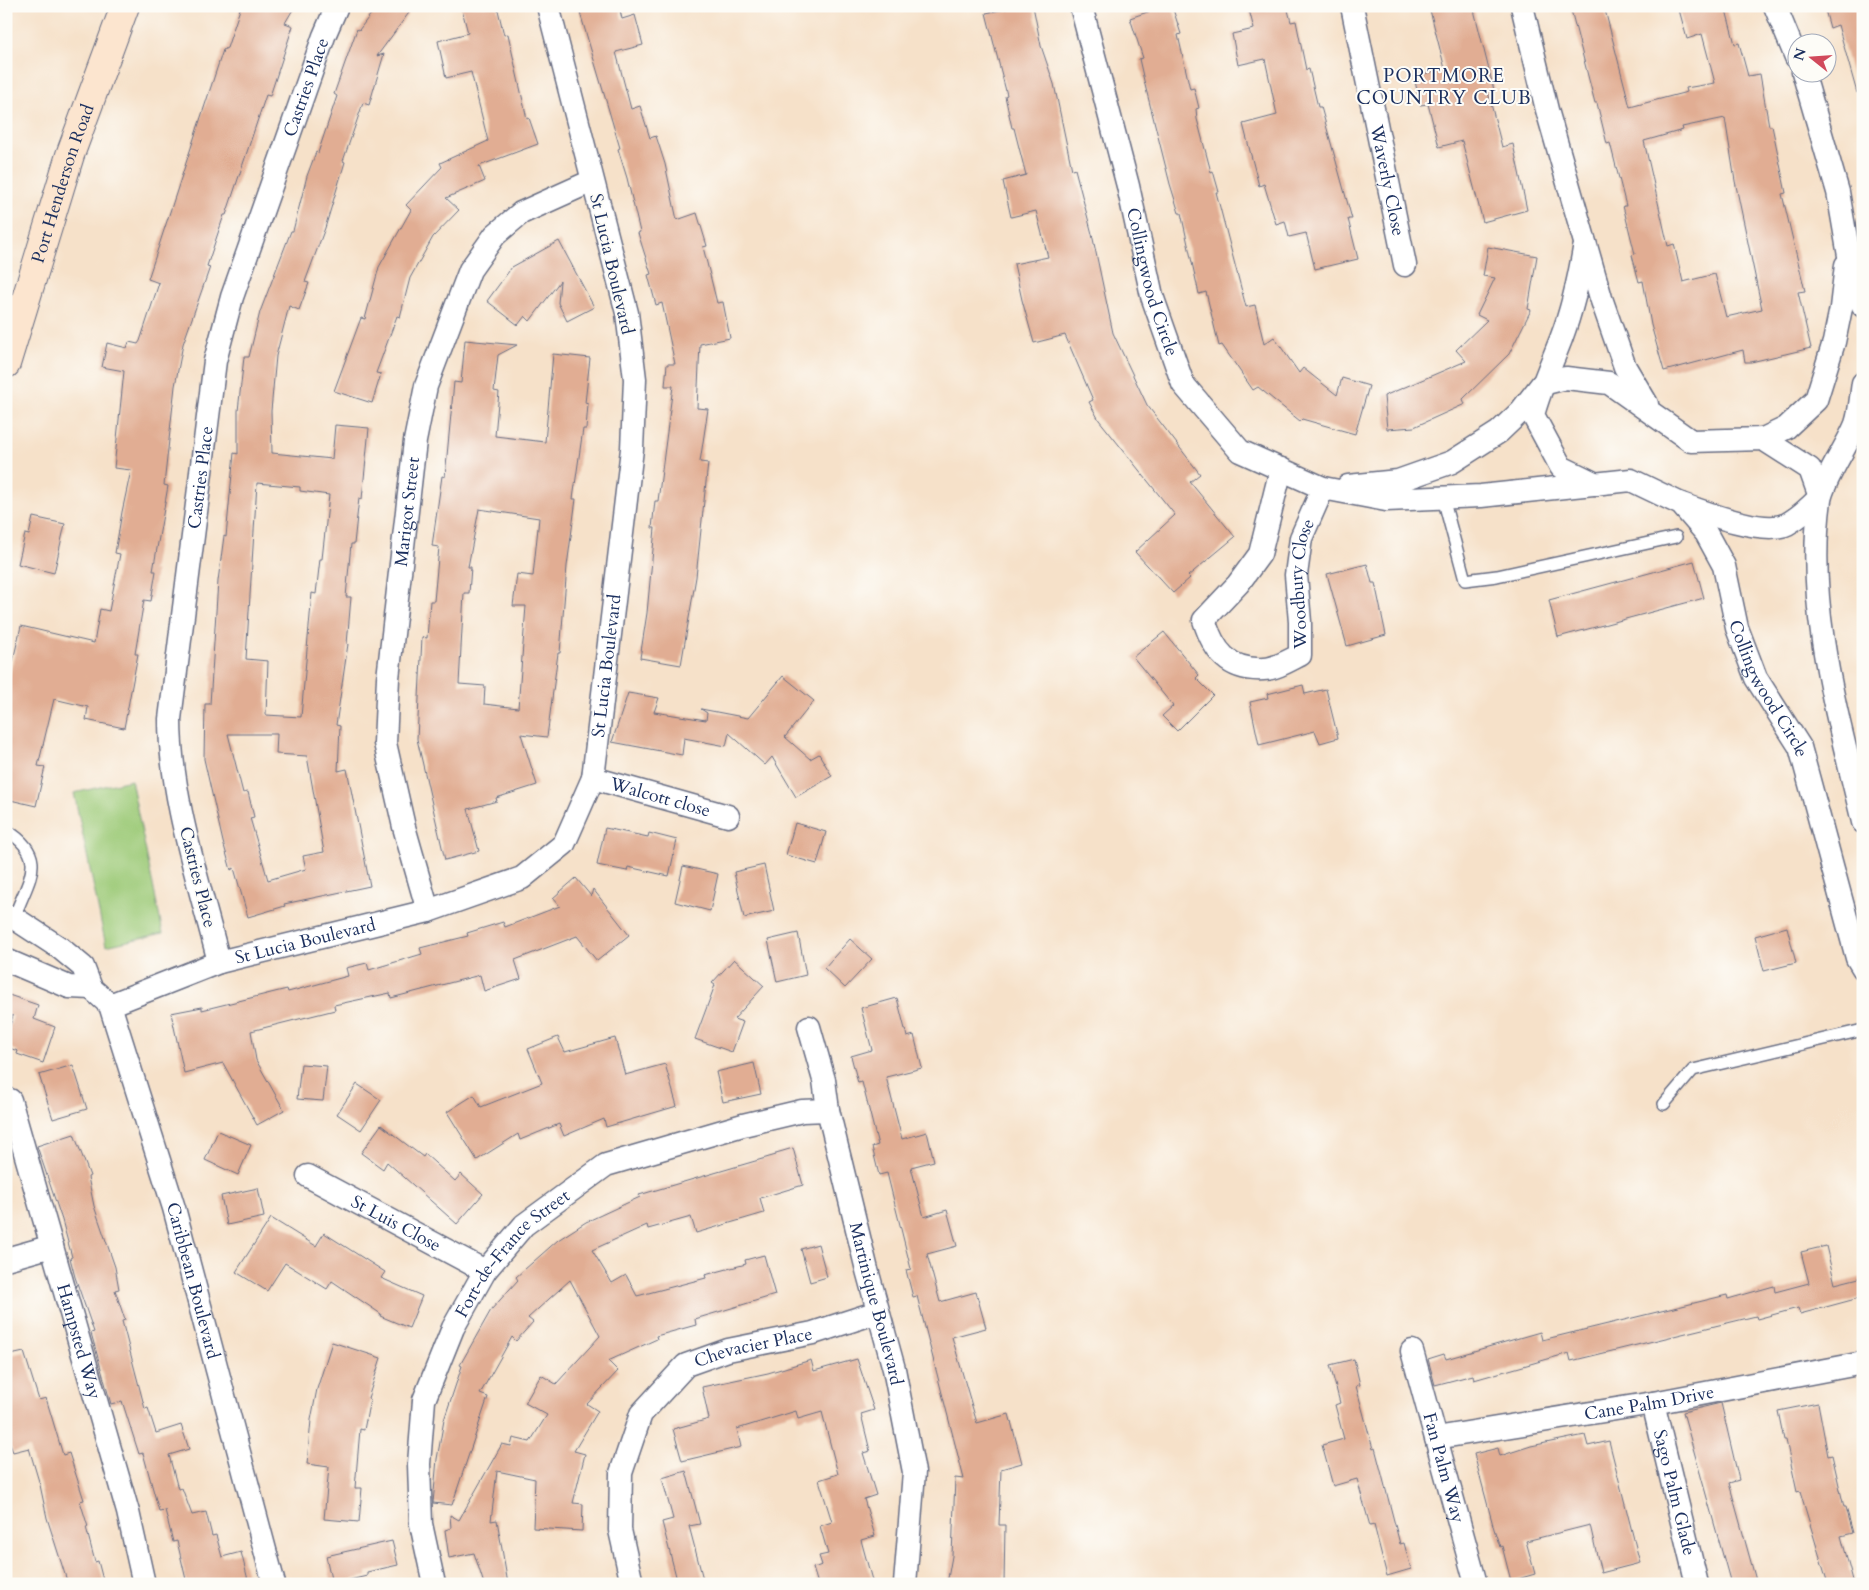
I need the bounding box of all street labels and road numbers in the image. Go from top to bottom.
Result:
street label: Castries Place [277,34,335,140]
street label: Port Henderson Road [26,100,101,266]
street label: Waverly Close [1363,122,1411,238]
street label: St Lucia Boulevard [583,191,640,337]
street label: Collingwood Circle [1120,205,1184,360]
street label: Castries Place [182,425,220,530]
street label: Marigot Street [389,455,426,568]
street label: Woodbury Close [1284,515,1321,650]
street label: St Lucia Boulevard [586,593,628,739]
street label: Collingwood Circle [1723,618,1814,760]
street label: Walcott close [606,771,713,823]
street label: Castries Place [173,824,222,930]
street label: St Lucia Boulevard [233,912,379,971]
street label: Fort-de-France Street [449,1183,575,1322]
street label: St Luis Close [347,1189,445,1258]
street label: Caribbean Boulevard [160,1200,226,1362]
street label: Martinique Boulevard [843,1220,909,1388]
street label: Hampsted Way [50,1281,107,1403]
street label: Chevacier Place [691,1321,815,1374]
street label: Cane Palm Drive [1582,1380,1716,1427]
street label: Fan Palm Way [1416,1410,1471,1526]
street label: Sago Palm Glade [1647,1427,1702,1558]

